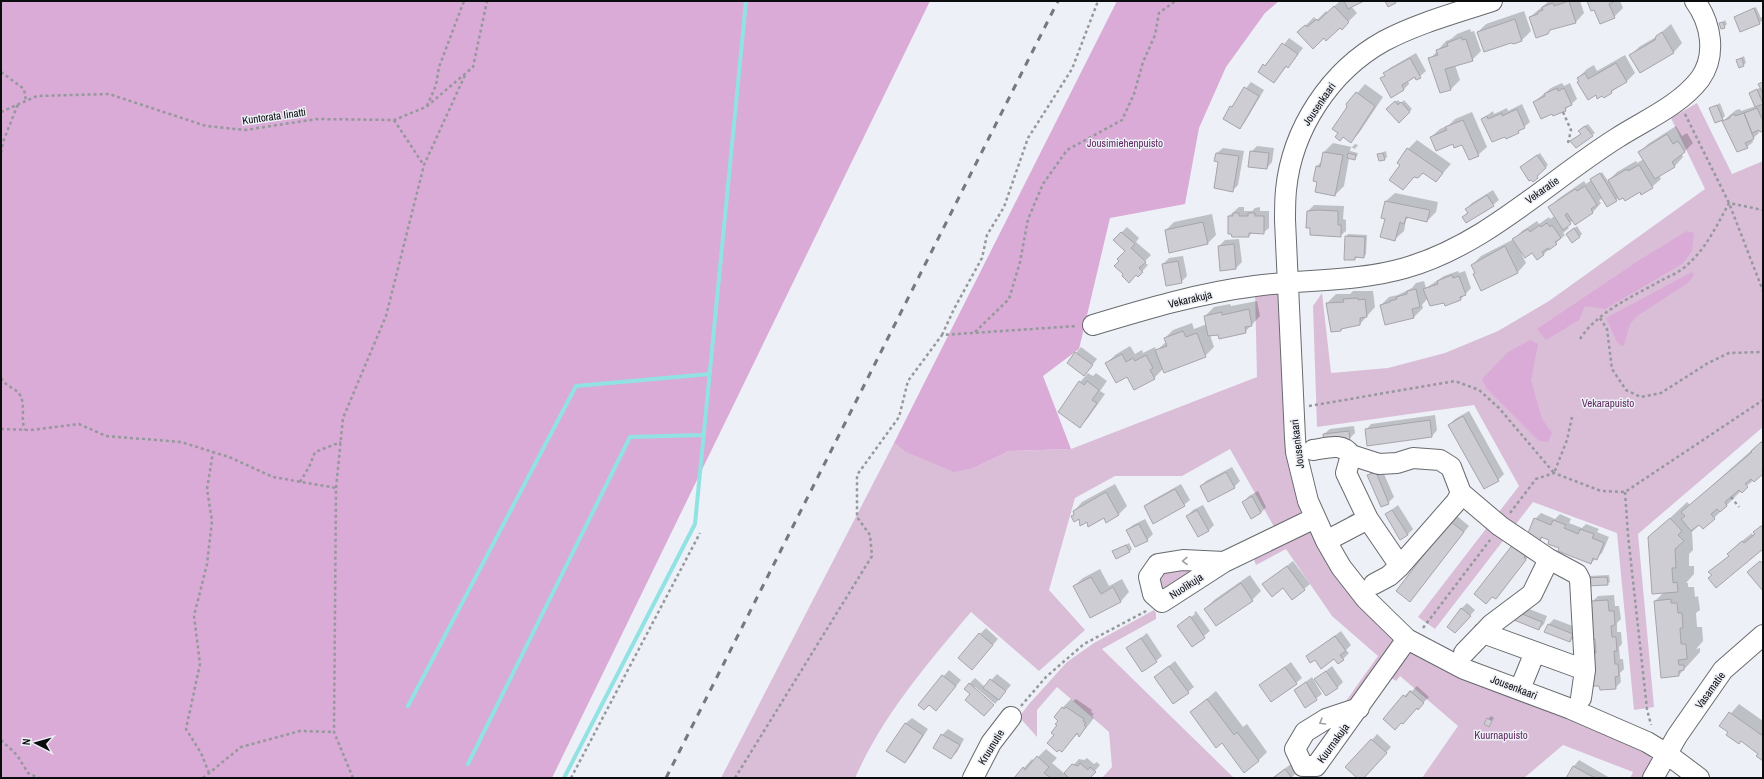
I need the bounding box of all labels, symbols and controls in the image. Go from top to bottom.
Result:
street label: Jousenkaari [1299,80,1339,128]
street label: Kuntorata Iinatti [241,105,307,127]
park label: Jousimiehenpuisto [1087,136,1163,150]
street label: Vekaratie [1522,173,1562,207]
street label: Vekarakuja [1167,287,1213,311]
park label: Vekarapuisto [1582,396,1634,410]
street label: Jousenkaari [1287,419,1307,469]
one-way arrow [1182,557,1188,565]
street label: Nuolikuja [1166,570,1206,602]
street label: Vasamatie [1692,669,1728,711]
street label: Jousenkaari [1489,672,1539,702]
one-way arrow [1319,717,1326,724]
street label: Kuurnakuja [1314,720,1352,766]
north arrow [16,723,56,763]
street label: Kruunutie [975,727,1007,767]
park label: Kuurnapuisto [1474,728,1528,742]
text: N [19,738,33,746]

